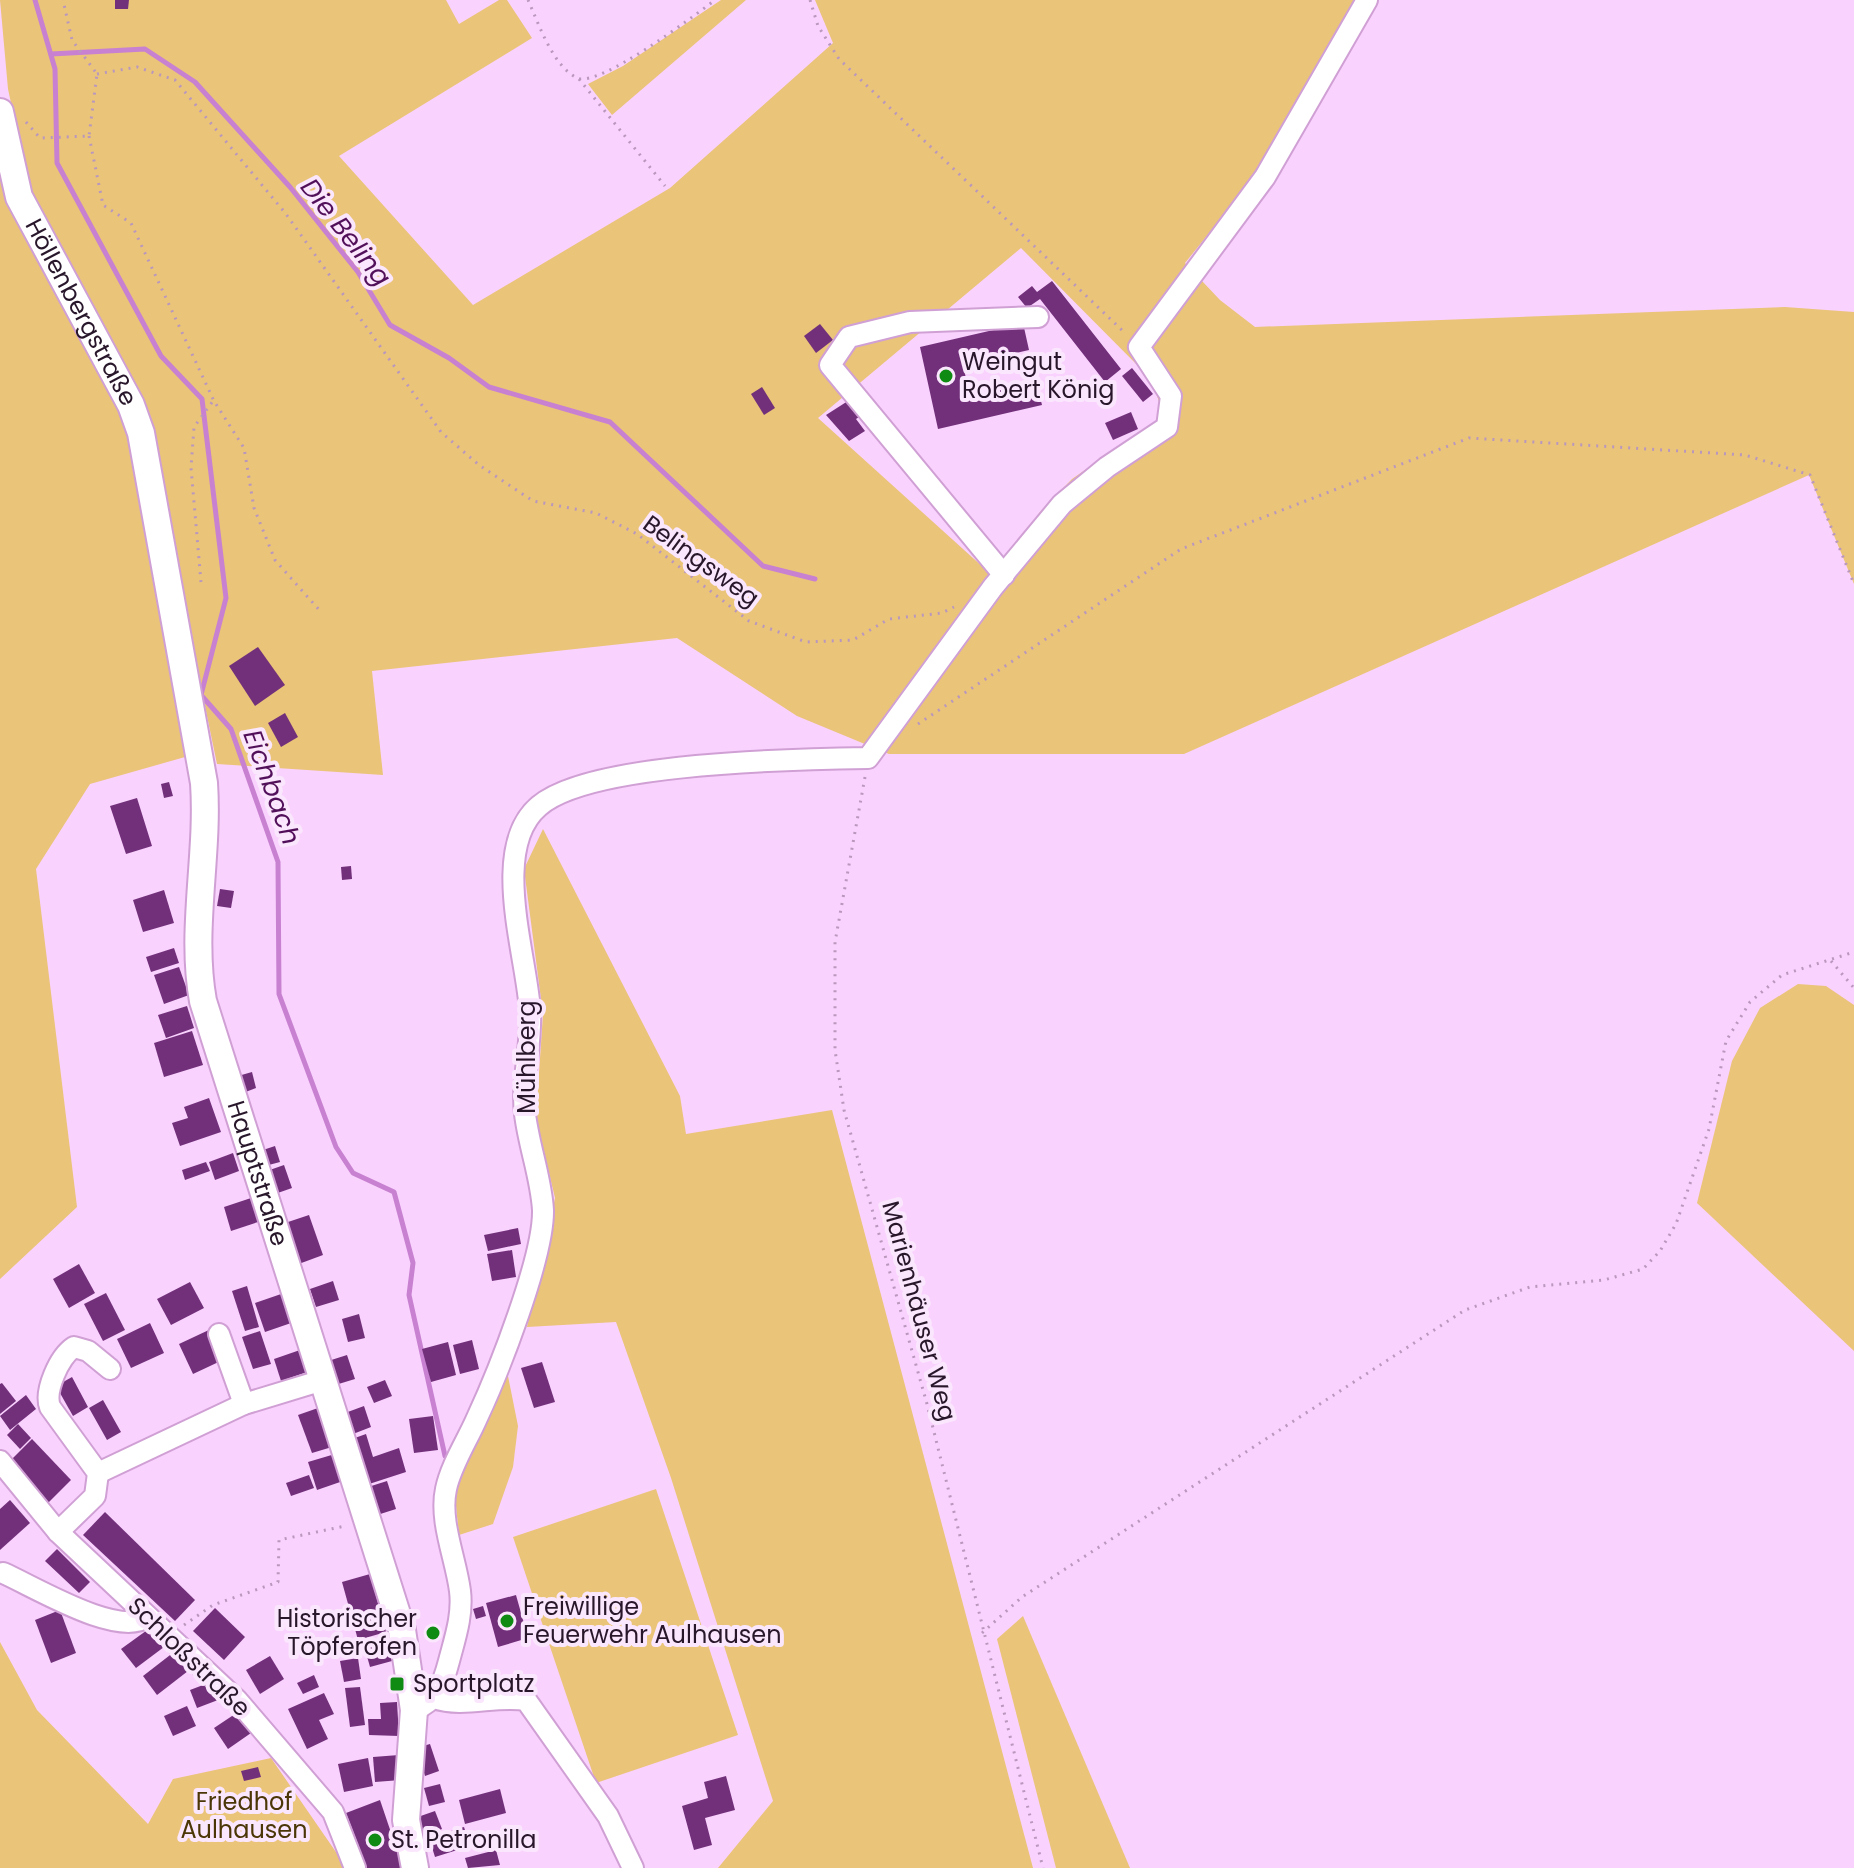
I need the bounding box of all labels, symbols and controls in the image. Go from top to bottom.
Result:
water label: Die Beling [293,171,399,293]
street label: Höllenbergstraße [18,213,145,411]
place label: Weingut Robert König [962,345,1114,406]
marker: Weingut Robert König [937,367,955,385]
street label: Belingsweg [636,507,766,614]
water label: Eichbach [235,725,309,849]
street label: Mühlberg [510,1000,543,1114]
street label: Hauptstraße [220,1096,297,1250]
street label: Marienhäuser Weg [874,1197,965,1424]
street label: Schloßstraße [121,1589,258,1724]
place label: Freiwillige Feuerwehr Aulhausen [523,1590,782,1651]
place label: Historischer Töpferofen [277,1602,417,1663]
marker: Freiwillige Feuerwehr Aulhausen [498,1612,516,1630]
marker: Historischer Töpferofen [424,1624,442,1642]
place label: Sportplatz [413,1667,534,1700]
marker: Sportplatz [388,1675,406,1693]
park label: Friedhof Aulhausen [180,1785,308,1846]
place label: St. Petronilla [391,1823,536,1856]
marker: St. Petronilla [366,1831,384,1849]

